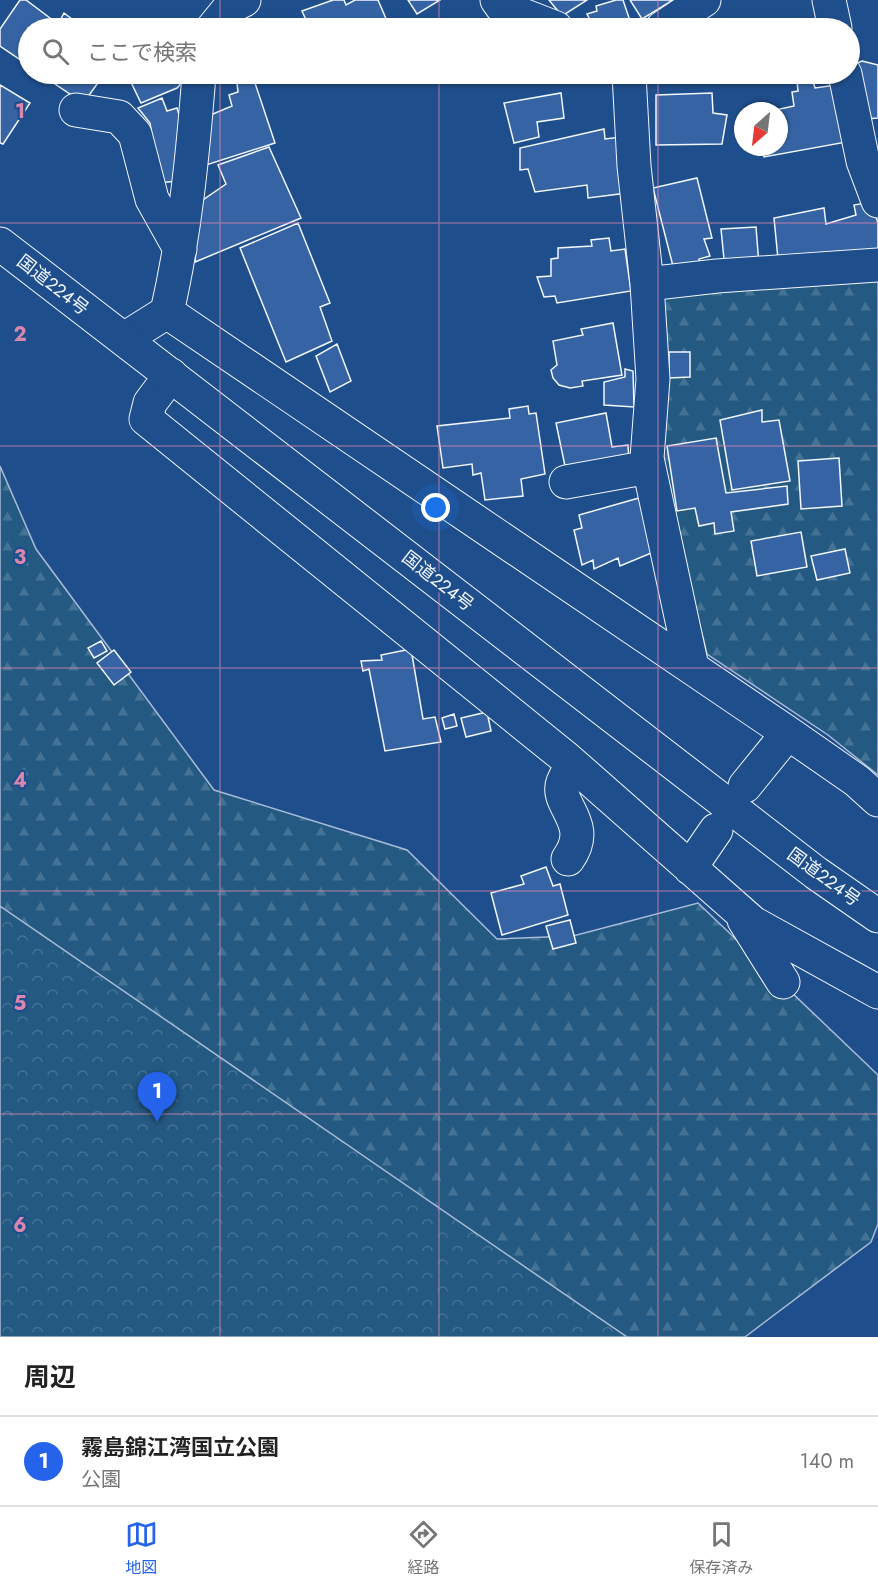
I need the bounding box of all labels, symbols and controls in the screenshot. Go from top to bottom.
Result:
search box [18,18,860,84]
icon: search [39,35,72,68]
text: ここで検索 [87,36,197,68]
text: 1 [15,97,25,126]
north arrow [734,102,788,156]
street label: 国道224号 [12,249,94,321]
text: 2 [13,320,27,349]
your location [421,493,450,522]
text: 3 [14,543,26,572]
street label: 国道224号 [397,545,479,617]
text: 4 [13,766,27,795]
street label: 国道224号 [782,842,866,912]
text: 5 [14,989,27,1018]
pin: 1 [138,1072,176,1122]
text: 6 [13,1211,27,1240]
text: 周辺 [24,1358,76,1396]
text: 霧島錦江湾国立公園 [81,1431,279,1463]
text: 1 [38,1447,49,1476]
text: 140 m [800,1447,854,1476]
text: 公園 [81,1465,121,1494]
tab: 地図 [125,1518,158,1579]
tab: 経路 [407,1518,440,1579]
tab: 保存済み [689,1518,753,1579]

